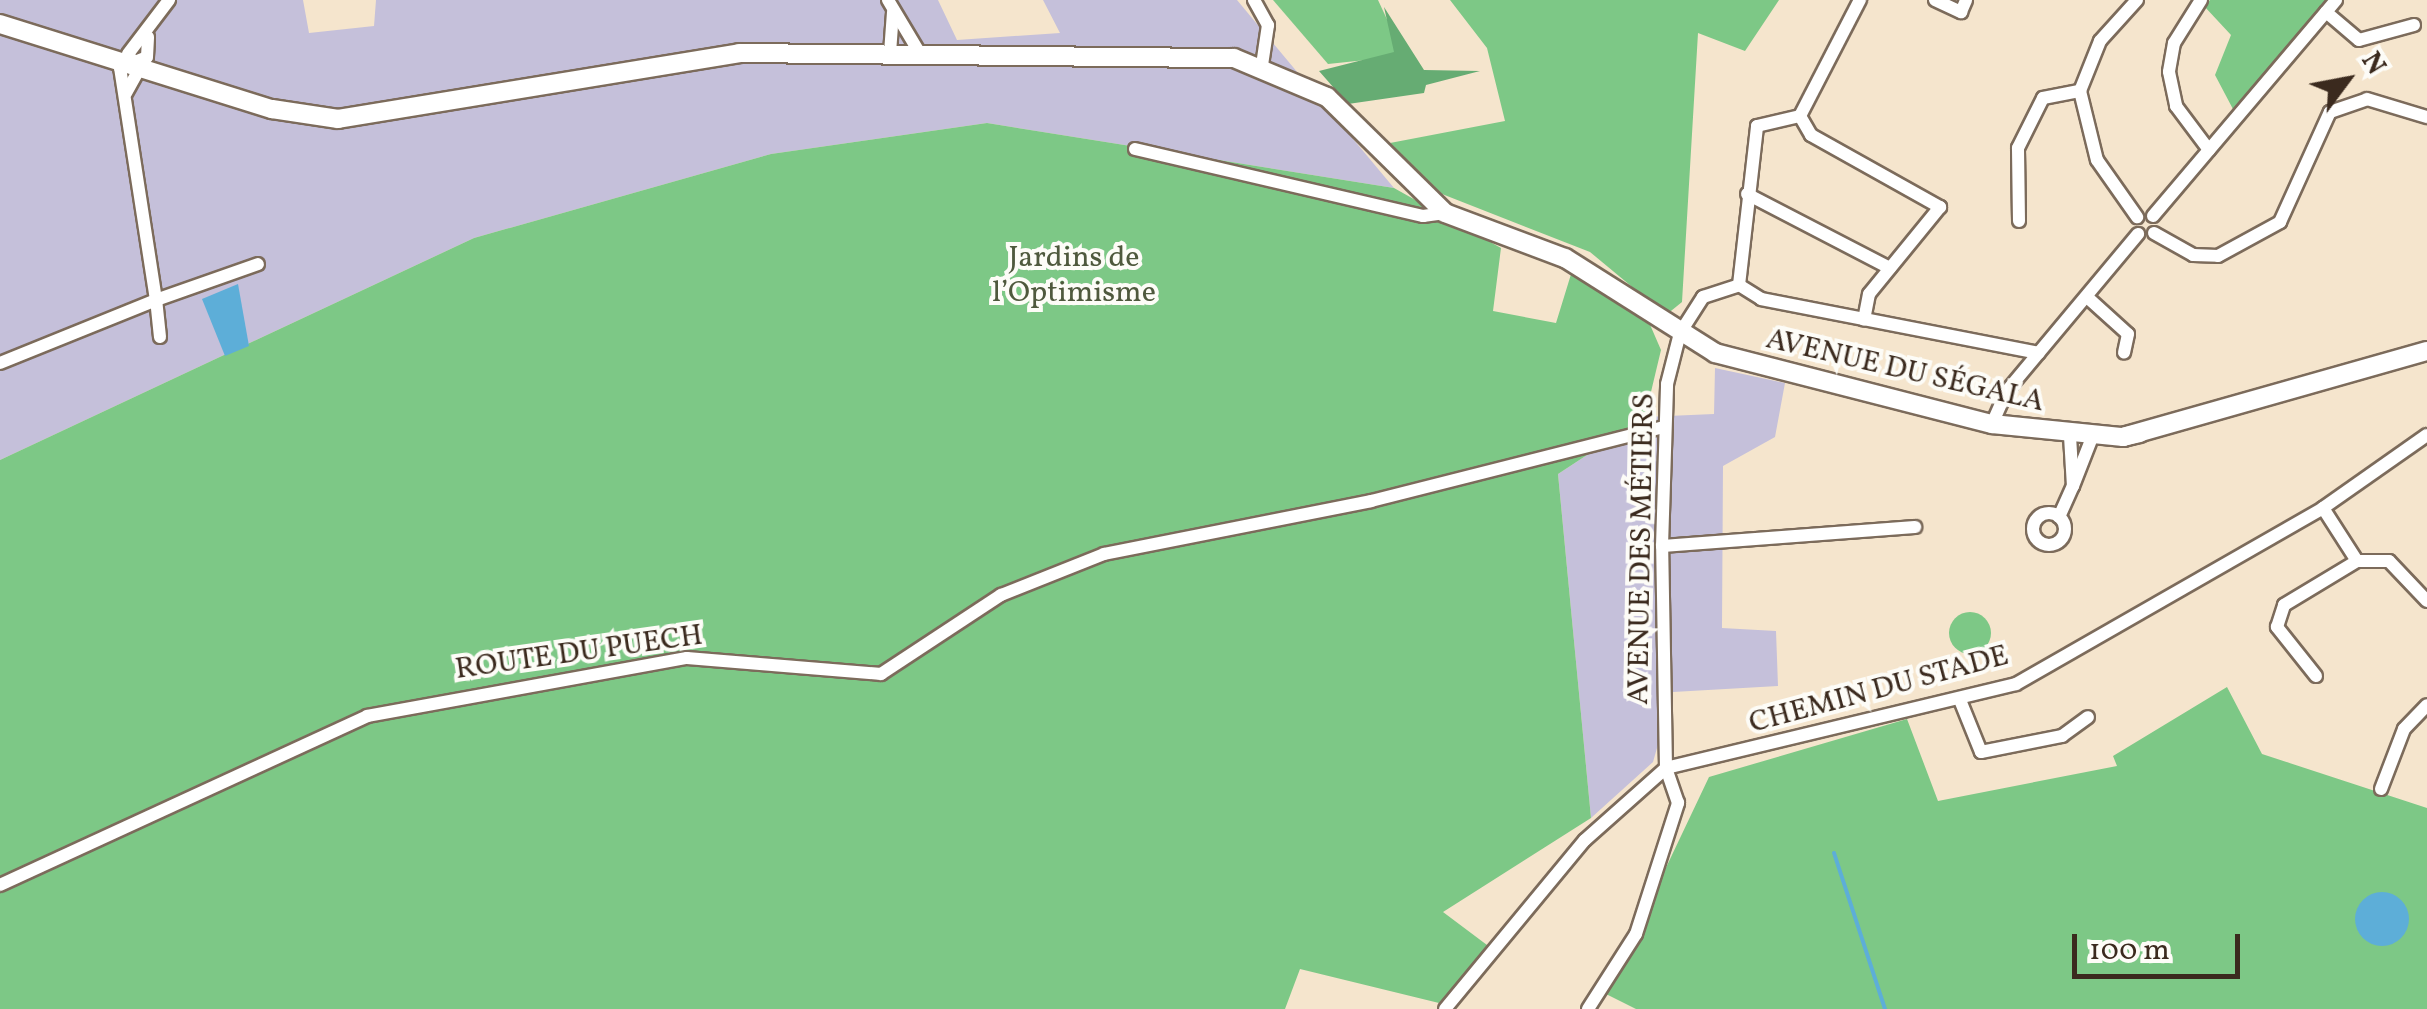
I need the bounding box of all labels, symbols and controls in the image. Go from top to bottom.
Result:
north arrow [2297,30,2397,130]
text: N [2351,45,2395,83]
park label: Jardins de l’Optimisme [992,240,1156,310]
street label: AVENUE DU SÉGALA [1762,321,2048,421]
street label: AVENUE DES MÉTIERS [1621,393,1663,705]
street label: ROUTE DU PUECH [453,618,705,688]
street label: CHEMIN DU STADE [1745,638,2013,742]
scale bar [2077,914,2244,976]
text: 100 m [2089,930,2170,972]

